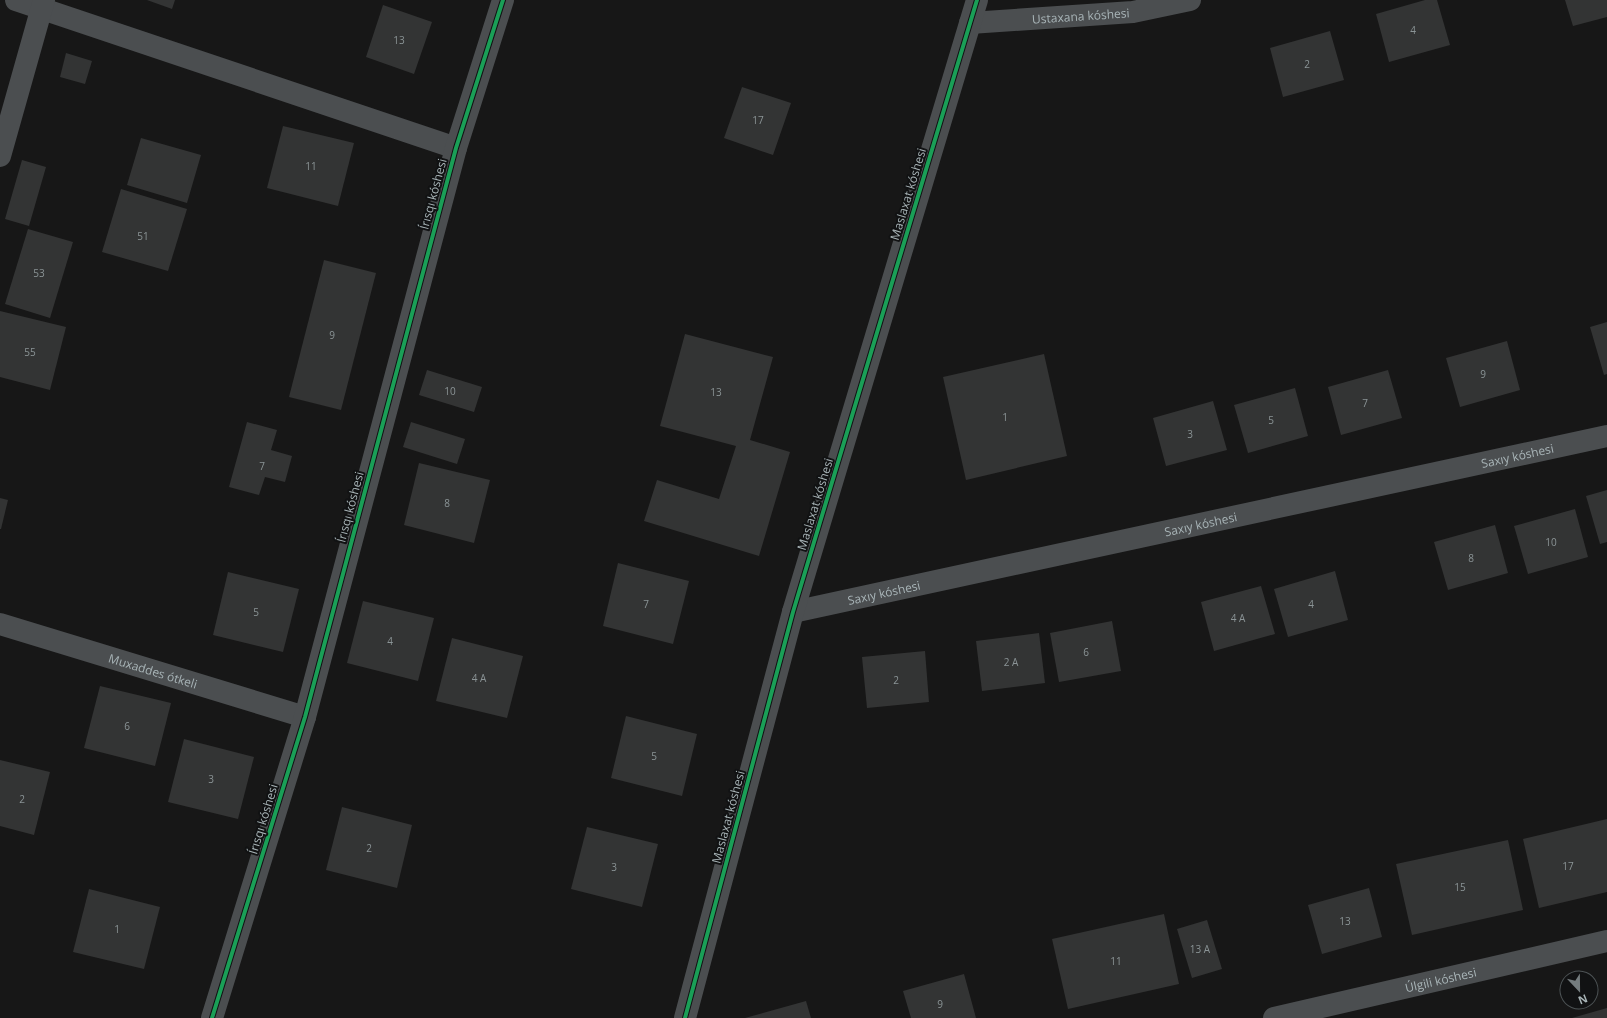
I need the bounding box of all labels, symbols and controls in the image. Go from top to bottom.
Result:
street label: Ustaxana kóshesi [1031,4,1130,27]
house number: 4 [1410,23,1416,37]
house number: 13 [393,33,405,47]
house number: 2 [1304,57,1310,71]
house number: 17 [752,113,764,127]
street label: Maslaxat kóshesi [886,146,930,242]
street label: Írısqı kóshesi [415,157,451,231]
house number: 11 [305,159,317,173]
house number: 51 [137,229,149,243]
house number: 53 [33,266,45,280]
house number: 9 [329,328,335,342]
house number: 55 [24,345,36,359]
house number: 9 [1480,367,1486,381]
house number: 10 [444,384,456,398]
house number: 13 [710,385,722,399]
house number: 7 [1362,396,1368,410]
house number: 1 [1002,410,1008,424]
house number: 5 [1268,413,1274,427]
house number: 3 [1187,427,1193,441]
street label: Saxıy kóshesi [1479,439,1555,472]
street label: Maslaxat kóshesi [793,456,837,552]
house number: 7 [259,459,265,473]
street label: Írısqı kóshesi [332,470,368,544]
house number: 8 [444,496,450,510]
street label: Saxıy kóshesi [1163,508,1238,540]
house number: 10 [1545,535,1557,549]
house number: 8 [1468,551,1474,565]
street label: Saxıy kóshesi [846,576,922,608]
house number: 7 [643,597,649,611]
house number: 4 [1308,597,1314,611]
house number: 5 [253,605,259,619]
house number: 4 А [1231,611,1246,625]
house number: 4 [387,634,393,648]
house number: 6 [1083,645,1089,659]
street label: Muxaddes ótkeli [107,649,200,692]
house number: 2 А [1004,655,1019,669]
house number: 4 А [472,671,487,685]
house number: 2 [893,673,899,687]
house number: 6 [124,719,130,733]
house number: 5 [651,749,657,763]
street label: Maslaxat kóshesi [707,769,749,865]
house number: 3 [208,772,214,786]
street label: Írısqı kóshesi [244,782,282,856]
house number: 2 [19,792,25,806]
house number: 2 [366,841,372,855]
house number: 17 [1562,859,1574,873]
house number: 3 [611,860,617,874]
house number: 15 [1454,880,1466,894]
house number: 13 [1339,914,1351,928]
house number: 1 [114,922,120,936]
house number: 13 А [1190,942,1211,956]
house number: 11 [1110,954,1122,968]
street label: Úlgili kóshesi [1403,963,1478,996]
north arrow [1559,970,1599,1010]
text: N [1576,991,1590,1008]
house number: 9 [937,997,943,1011]

